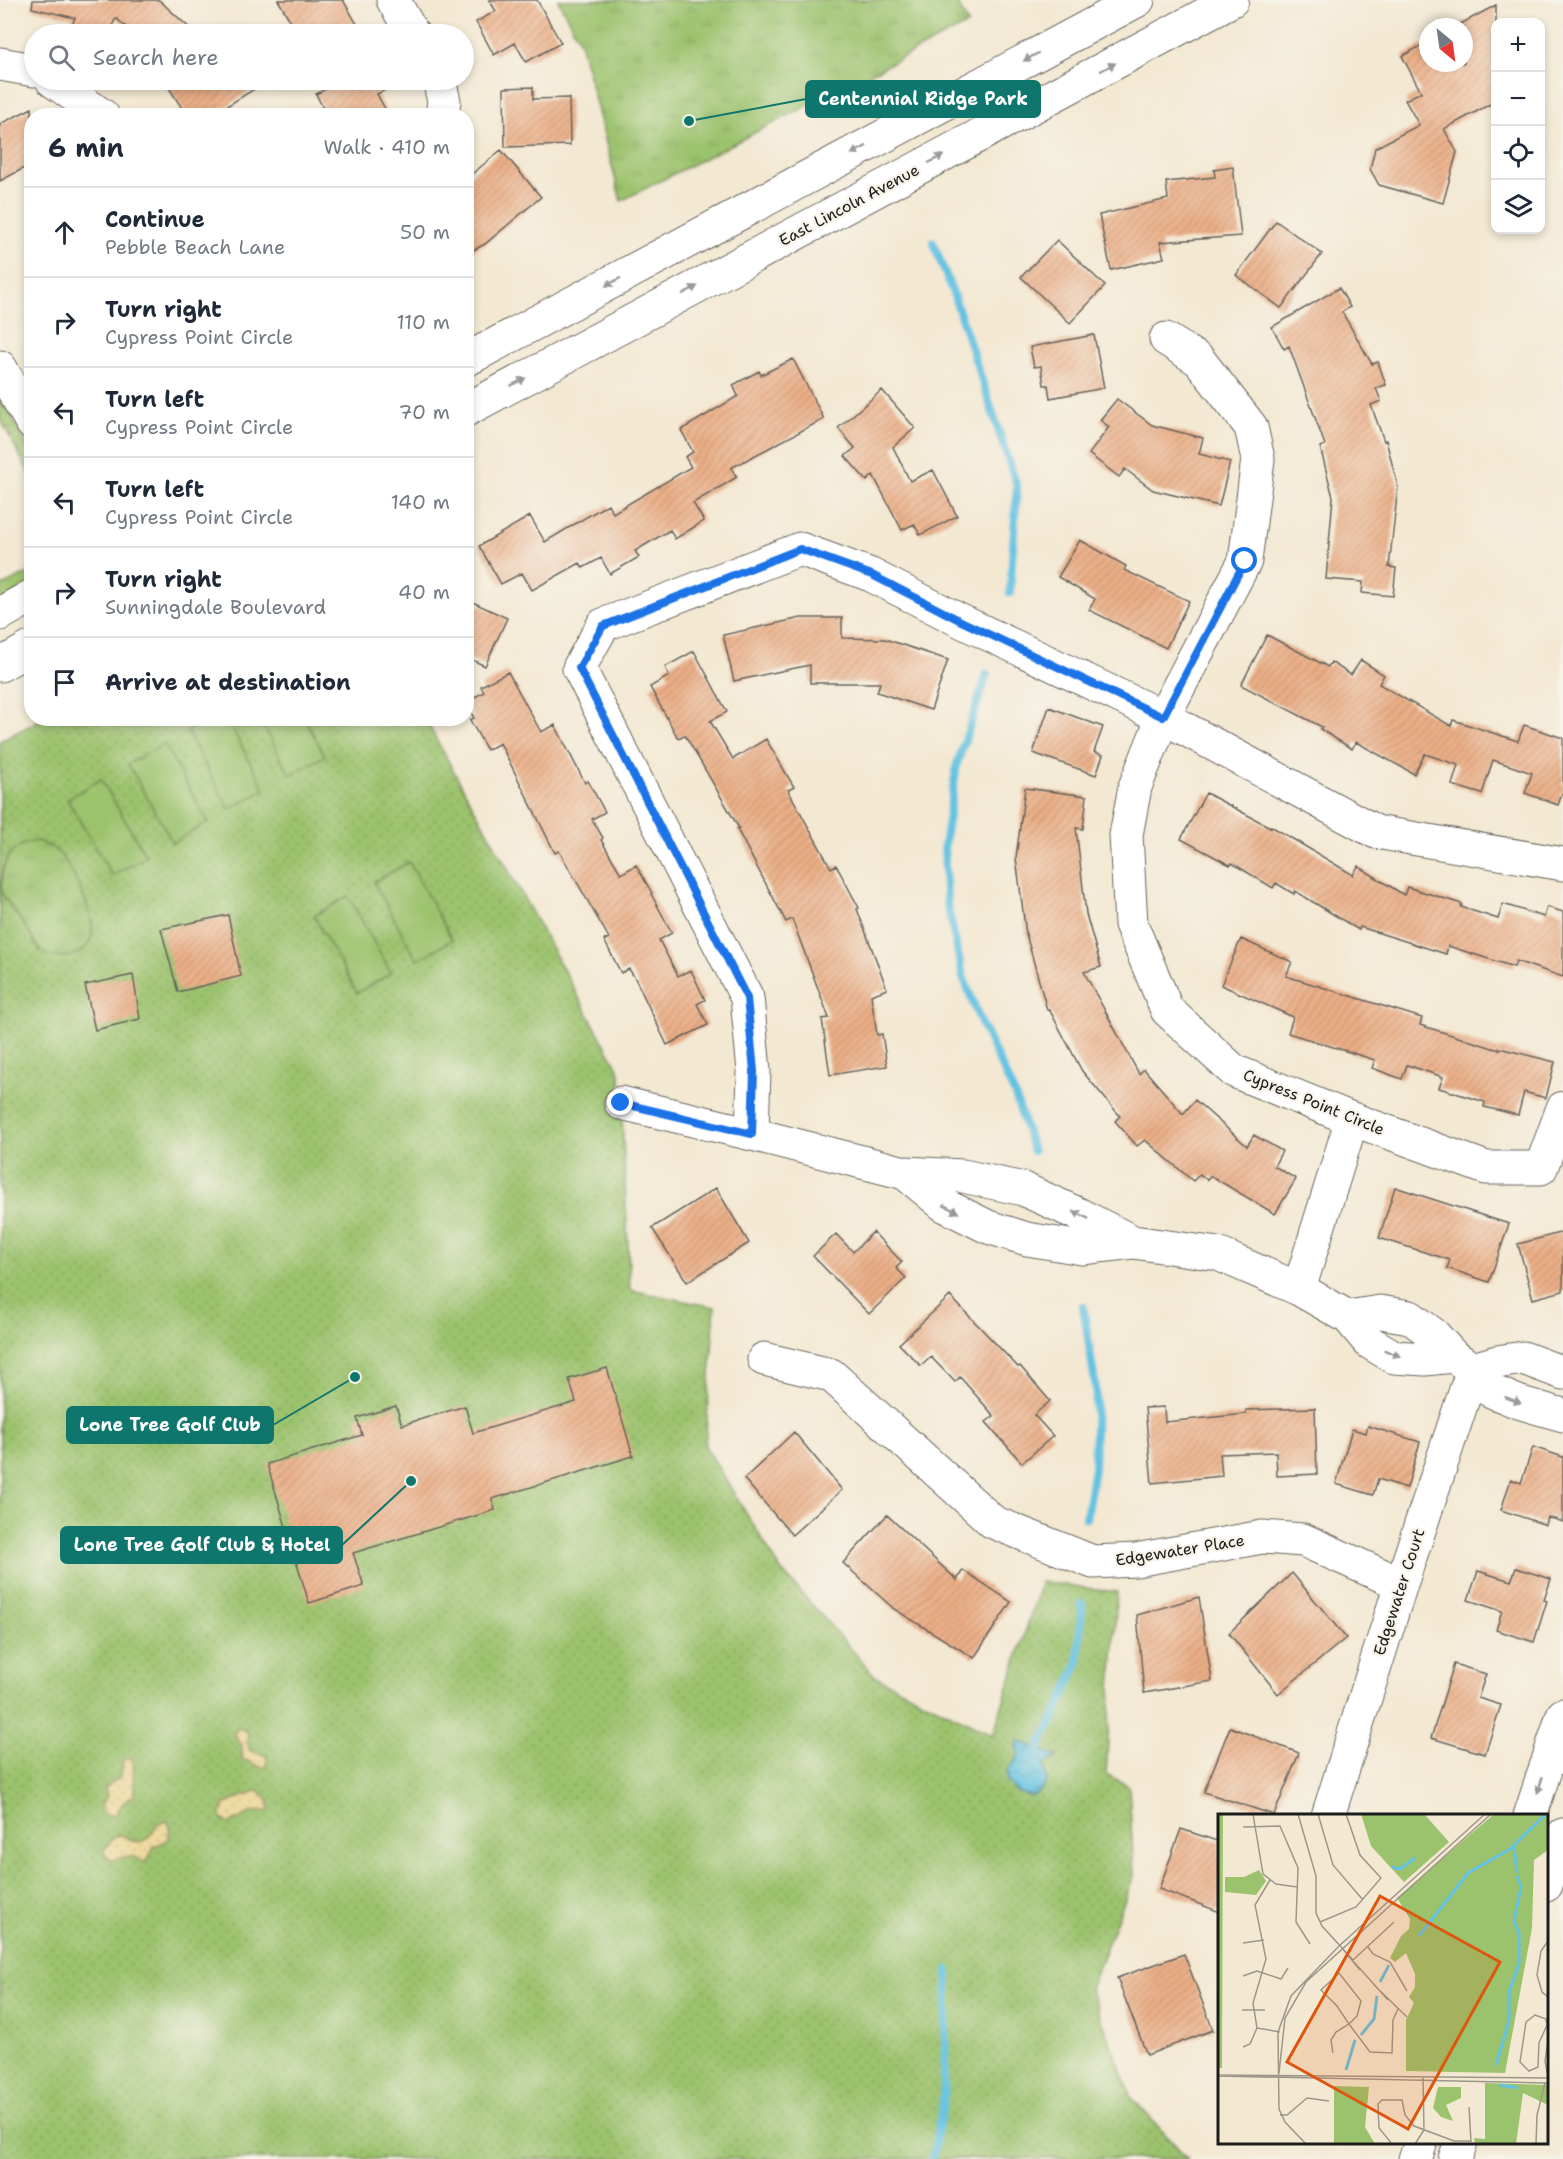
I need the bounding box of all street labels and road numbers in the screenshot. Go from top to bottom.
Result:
street label: East Lincoln Avenue [775,159,923,251]
street label: Cypress Point Circle [1240,1064,1388,1140]
street label: Edgewater Court [1369,1526,1429,1658]
street label: Edgewater Place [1114,1529,1246,1571]

